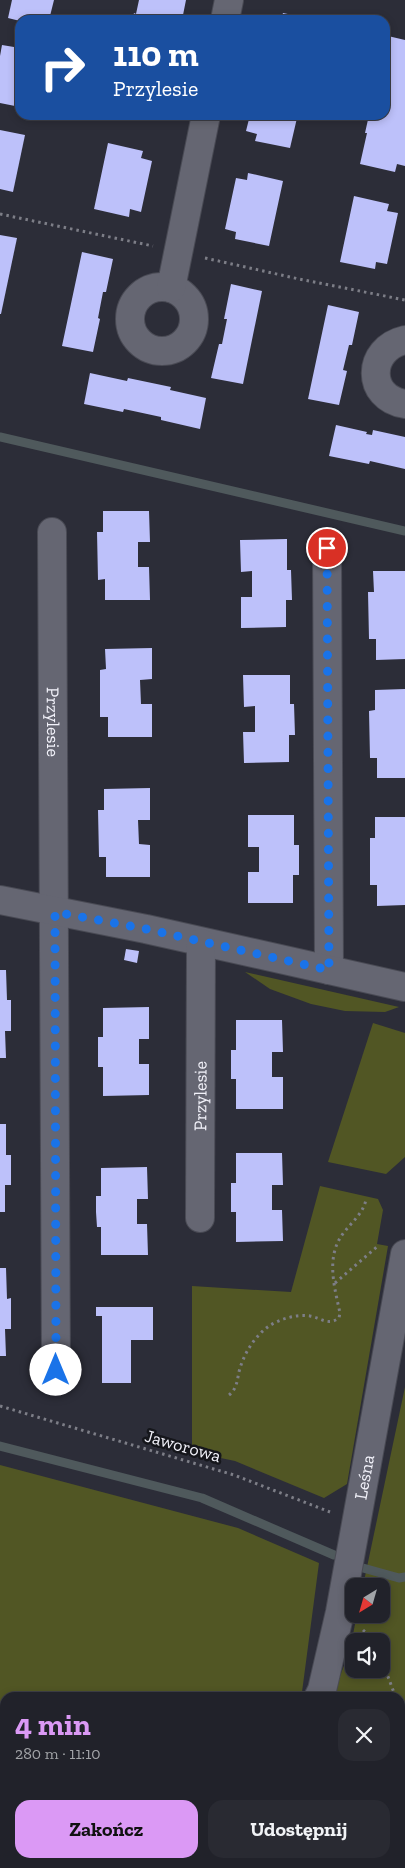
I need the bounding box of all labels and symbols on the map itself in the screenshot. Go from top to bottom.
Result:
pin [306,527,348,569]
street label: Przylesie [42,687,64,757]
street label: Przylesie [189,1061,212,1131]
position arrow [29,1343,81,1395]
street label: Jaworowa [142,1425,224,1467]
street label: Leśna [350,1453,379,1501]
north arrow [345,1578,390,1622]

